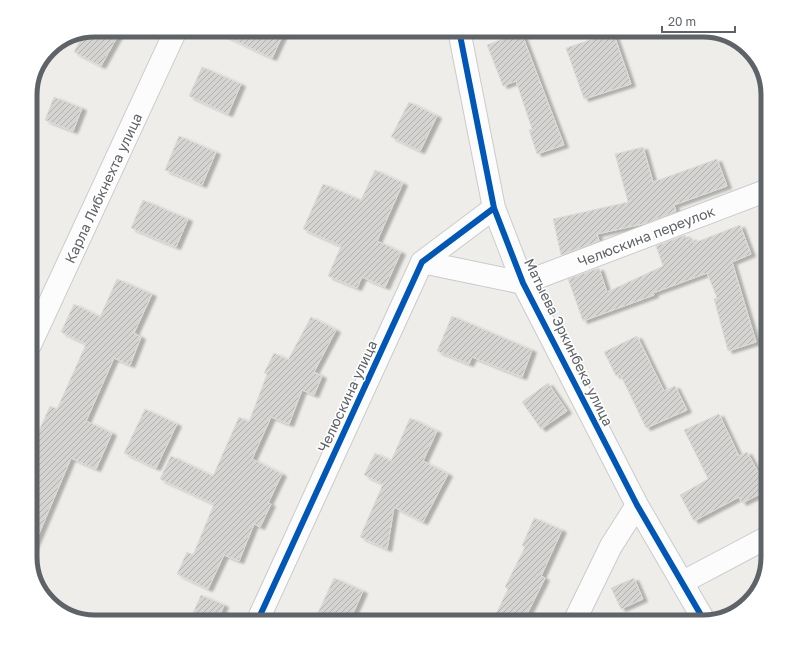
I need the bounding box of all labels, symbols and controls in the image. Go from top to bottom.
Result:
scale bar [662,8,735,34]
text: 20 m [668,14,696,29]
street label: Карла Либкнехта улица [61,110,145,266]
street label: Челюскина переулок [575,202,717,270]
street label: Матыева Эркинбека улица [521,255,617,429]
street label: Челюскина улица [314,337,380,455]

